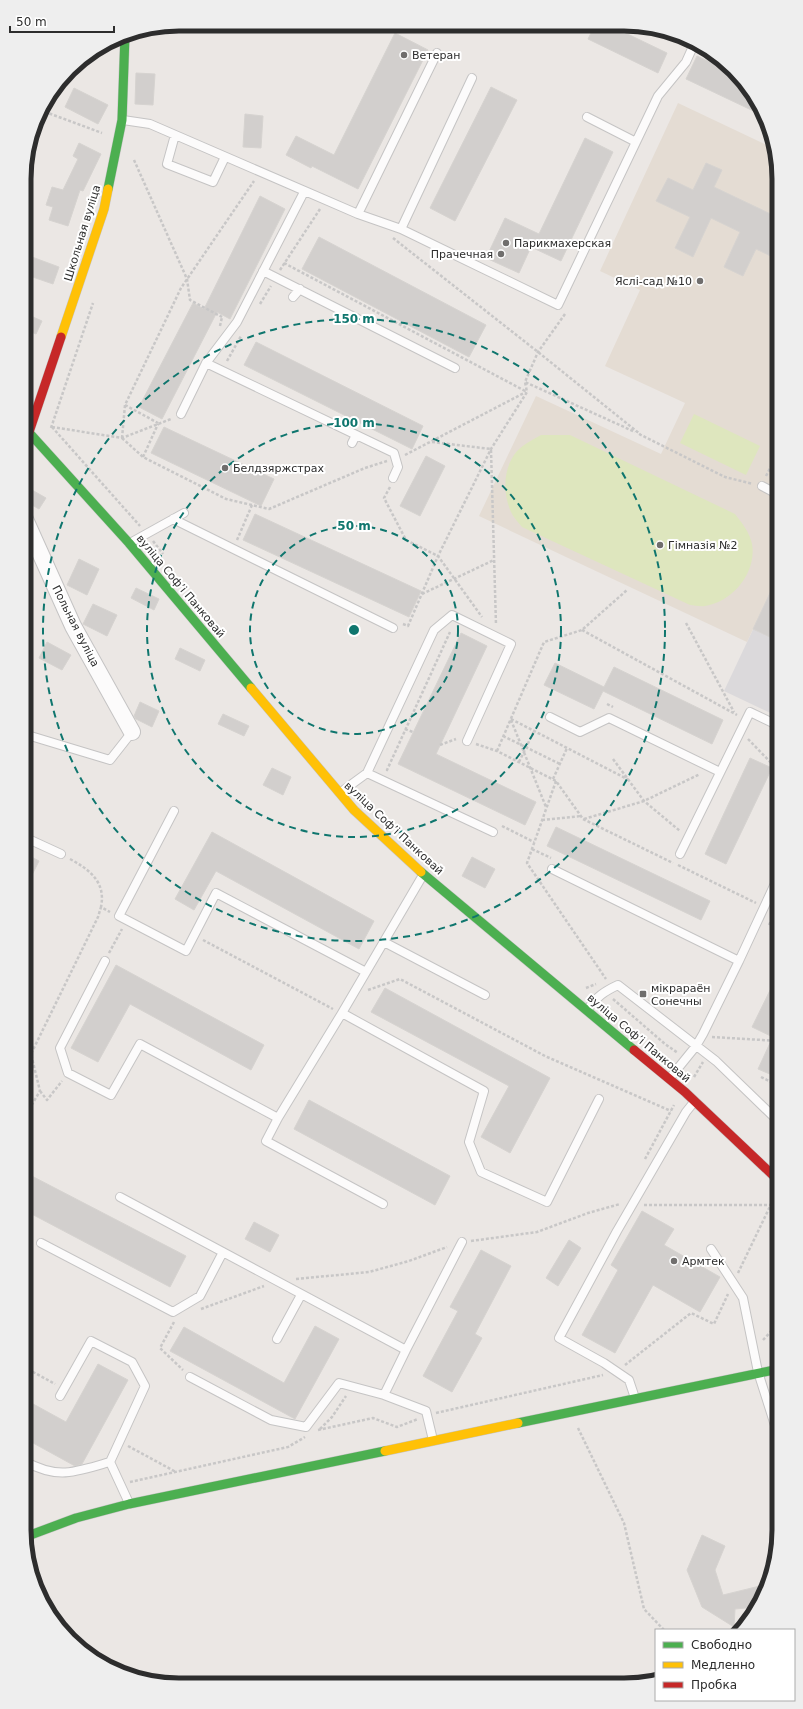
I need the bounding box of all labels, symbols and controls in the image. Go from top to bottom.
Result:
scale bar [10,8,114,34]
text: 50 m [16,15,47,29]
place label: Ветеран [412,49,460,62]
marker: Ветеран [399,50,409,60]
street label: Школьная вуліца [62,183,103,283]
place label: Парикмахерская [514,237,611,250]
marker: Парикмахерская [501,238,511,248]
place label: Прачечная [431,248,493,261]
marker: Прачечная [496,249,506,259]
place label: Яслі-сад №10 [615,275,692,288]
marker: Яслі-сад №10 [695,276,705,286]
text: 150 m [333,312,375,326]
text: 100 m [333,416,375,430]
place label: Белдзяржстрах [233,462,324,475]
marker: Белдзяржстрах [220,463,230,473]
text: 50 m [337,519,371,533]
street label: вуліца Софʼі Панковай [134,532,228,641]
place label: Гімназія №2 [668,539,737,552]
marker: Гімназія №2 [655,540,665,550]
street label: Польная вуліца [49,583,102,669]
centre of rings [347,623,361,637]
street label: вуліца Софʼі Панковай [341,779,446,878]
place label: мікрараён Сонечны [651,982,710,1008]
marker: мікрараён Сонечны [638,989,648,999]
street label: вуліца Софʼі Панковай [584,991,693,1085]
place label: Армтек [682,1255,725,1268]
marker: Армтек [669,1256,679,1266]
legend [655,1629,795,1701]
text: Свободно [691,1638,752,1652]
text: Медленно [691,1658,755,1672]
text: Пробка [691,1678,737,1692]

